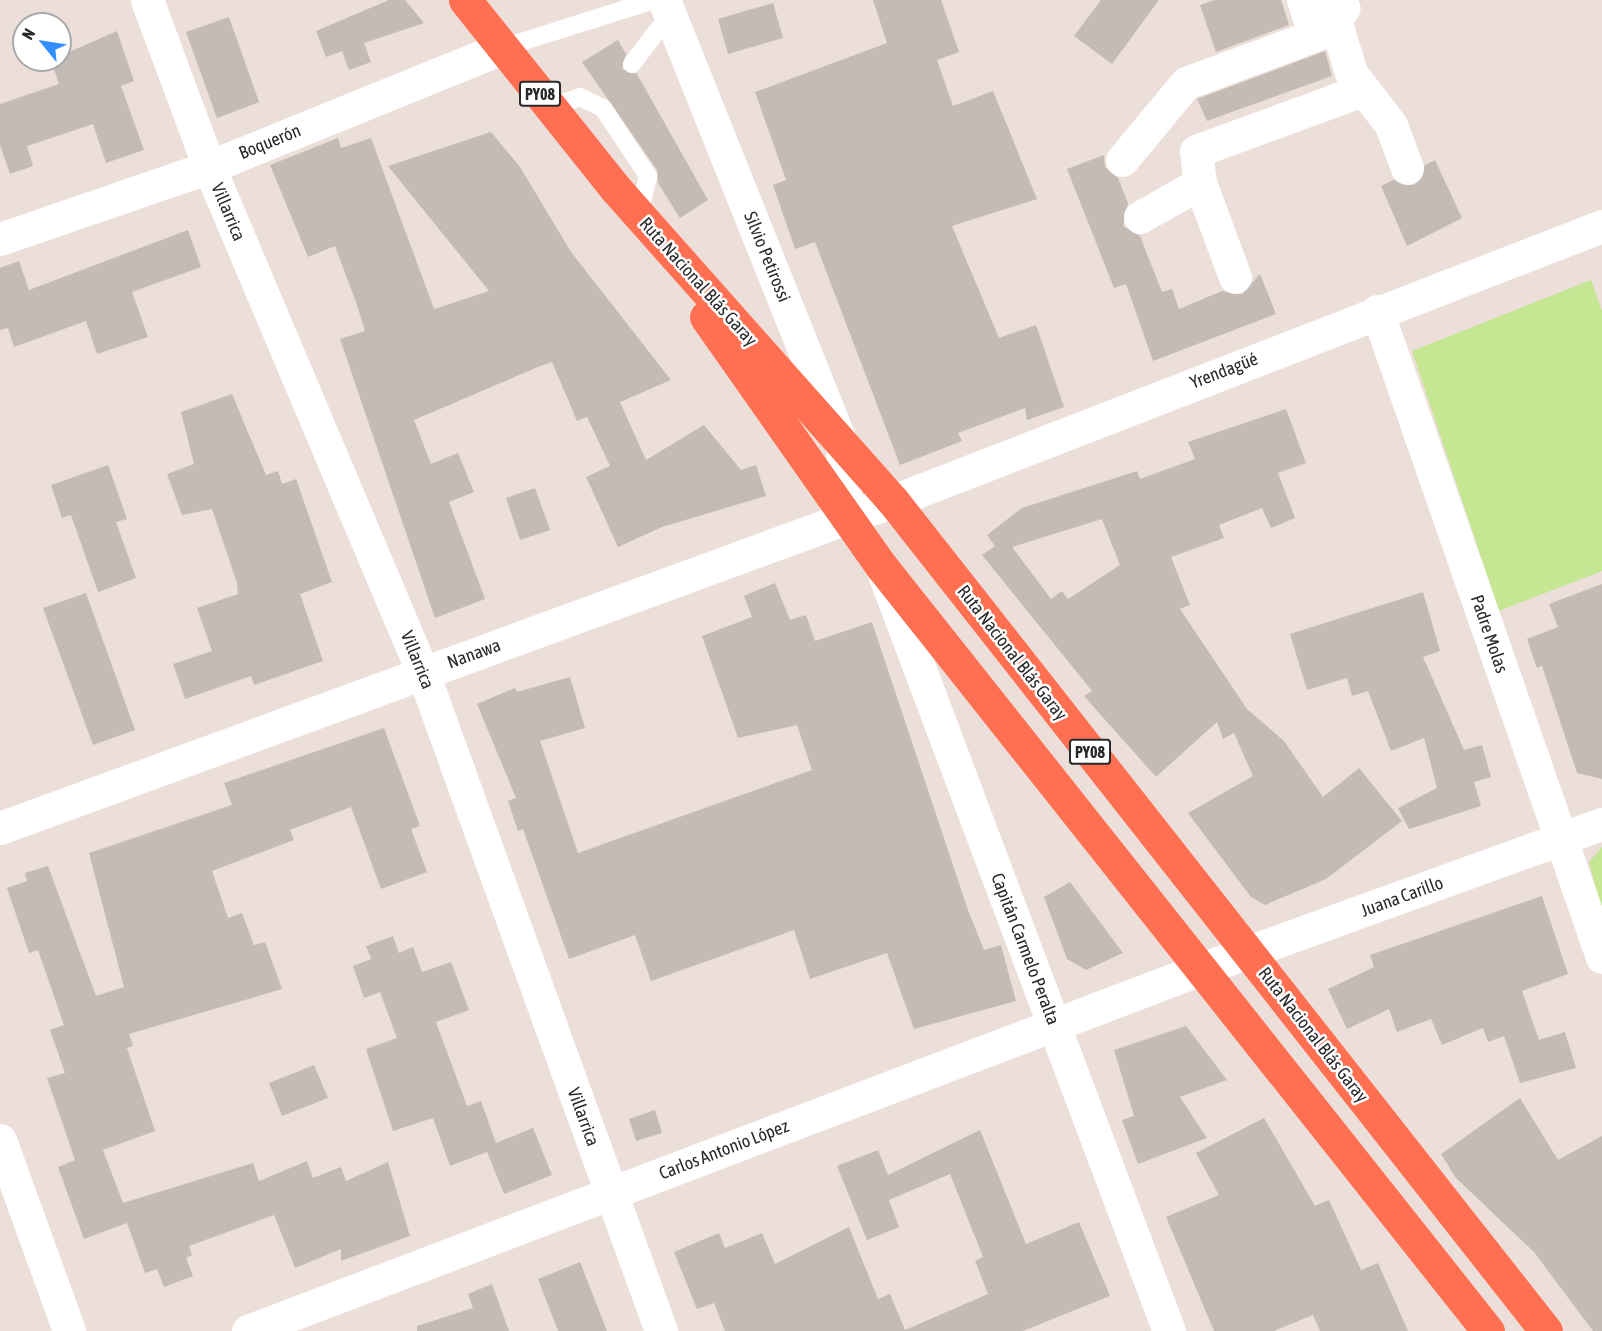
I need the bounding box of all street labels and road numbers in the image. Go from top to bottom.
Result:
road number: PY08 [519,81,561,107]
street label: Boquerón [236,120,304,164]
street label: Villarrica [206,180,250,244]
street label: Silvio Petirossi [739,209,795,305]
street label: Ruta Nacional Blás Garay [635,213,761,351]
street label: Yrendagüé [1187,348,1261,394]
street label: Ruta Nacional Blás Garay [953,581,1071,725]
street label: Padre Molas [1466,592,1512,676]
street label: Villarrica [396,628,438,692]
street label: Nanawa [444,634,504,674]
road number: PY08 [1069,739,1111,765]
street label: Capitán Carmelo Peralta [986,870,1064,1028]
street label: Juana Carillo [1358,872,1446,922]
street label: Ruta Nacional Blás Garay [1254,963,1372,1107]
street label: Villarrica [562,1085,604,1149]
street label: Carlos Antonio López [656,1115,792,1185]

